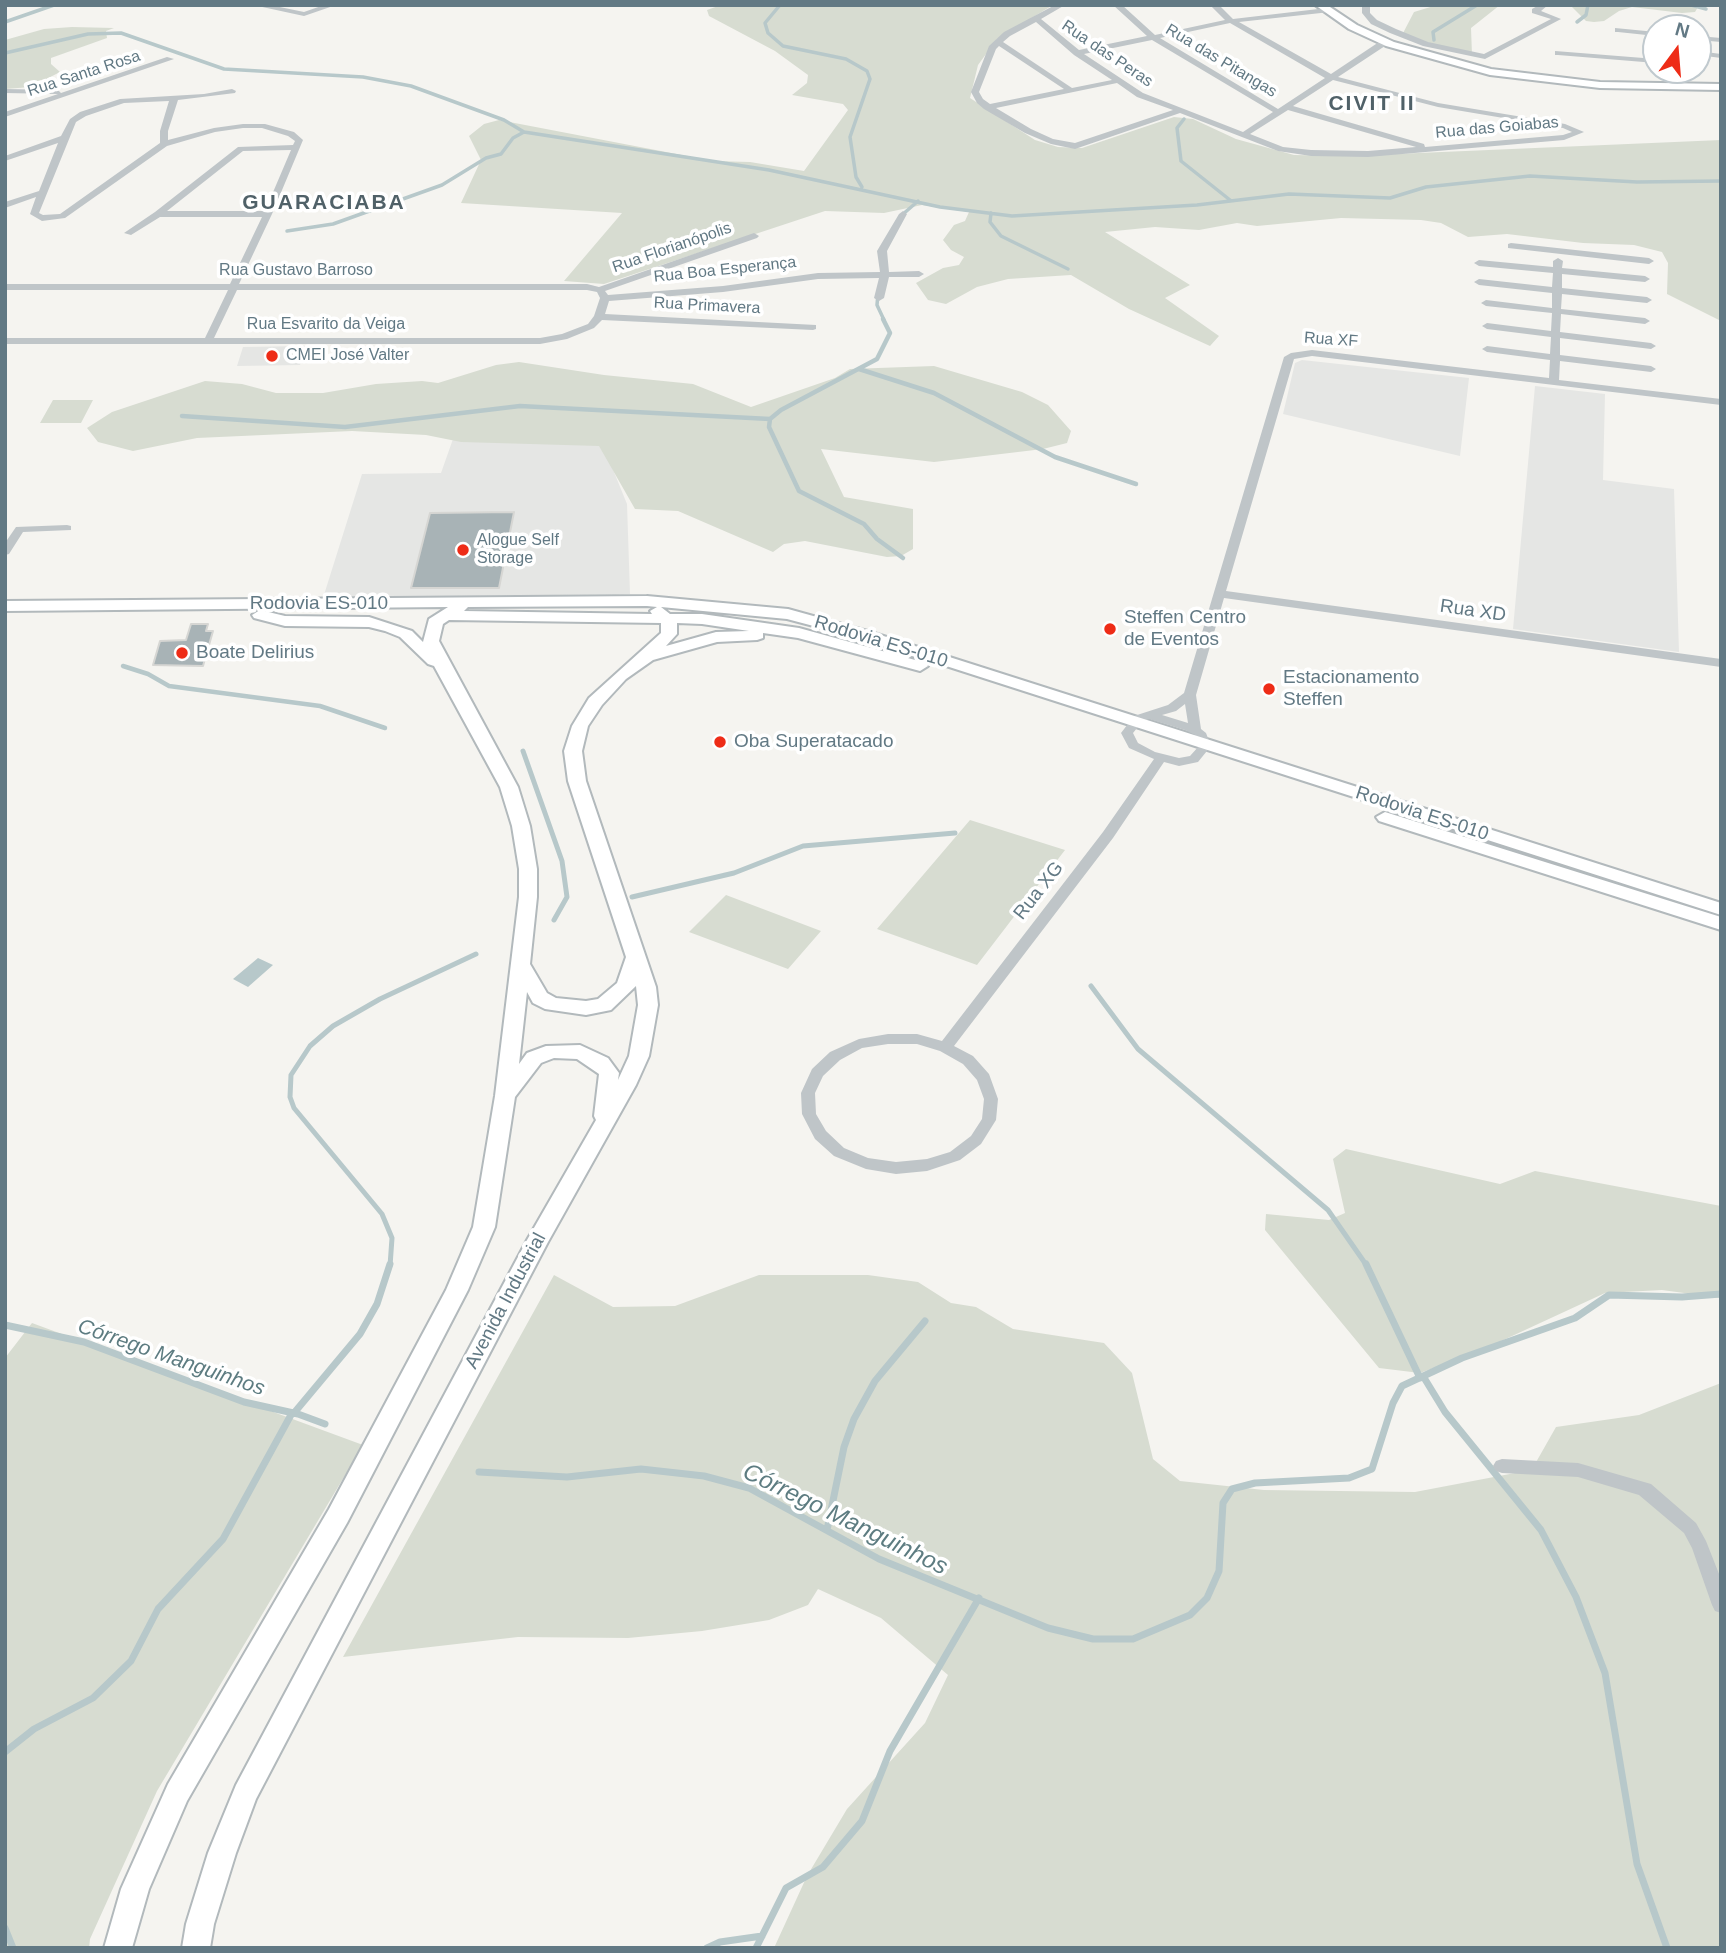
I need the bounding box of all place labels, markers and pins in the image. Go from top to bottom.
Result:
place label: CMEI José Valter [286,346,409,366]
marker: CMEI José Valter [264,348,280,364]
place label: Alogue Self Storage [477,531,559,569]
marker: Alogue Self Storage [455,542,471,558]
place label: Steffen Centro de Eventos [1124,607,1246,651]
marker: Steffen Centro de Eventos [1102,621,1118,637]
place label: Boate Delirius [196,642,314,664]
marker: Boate Delirius [174,645,190,661]
place label: Estacionamento Steffen [1283,667,1419,711]
marker: Estacionamento Steffen [1261,681,1277,697]
place label: Oba Superatacado [734,731,894,753]
marker: Oba Superatacado [712,734,728,750]

